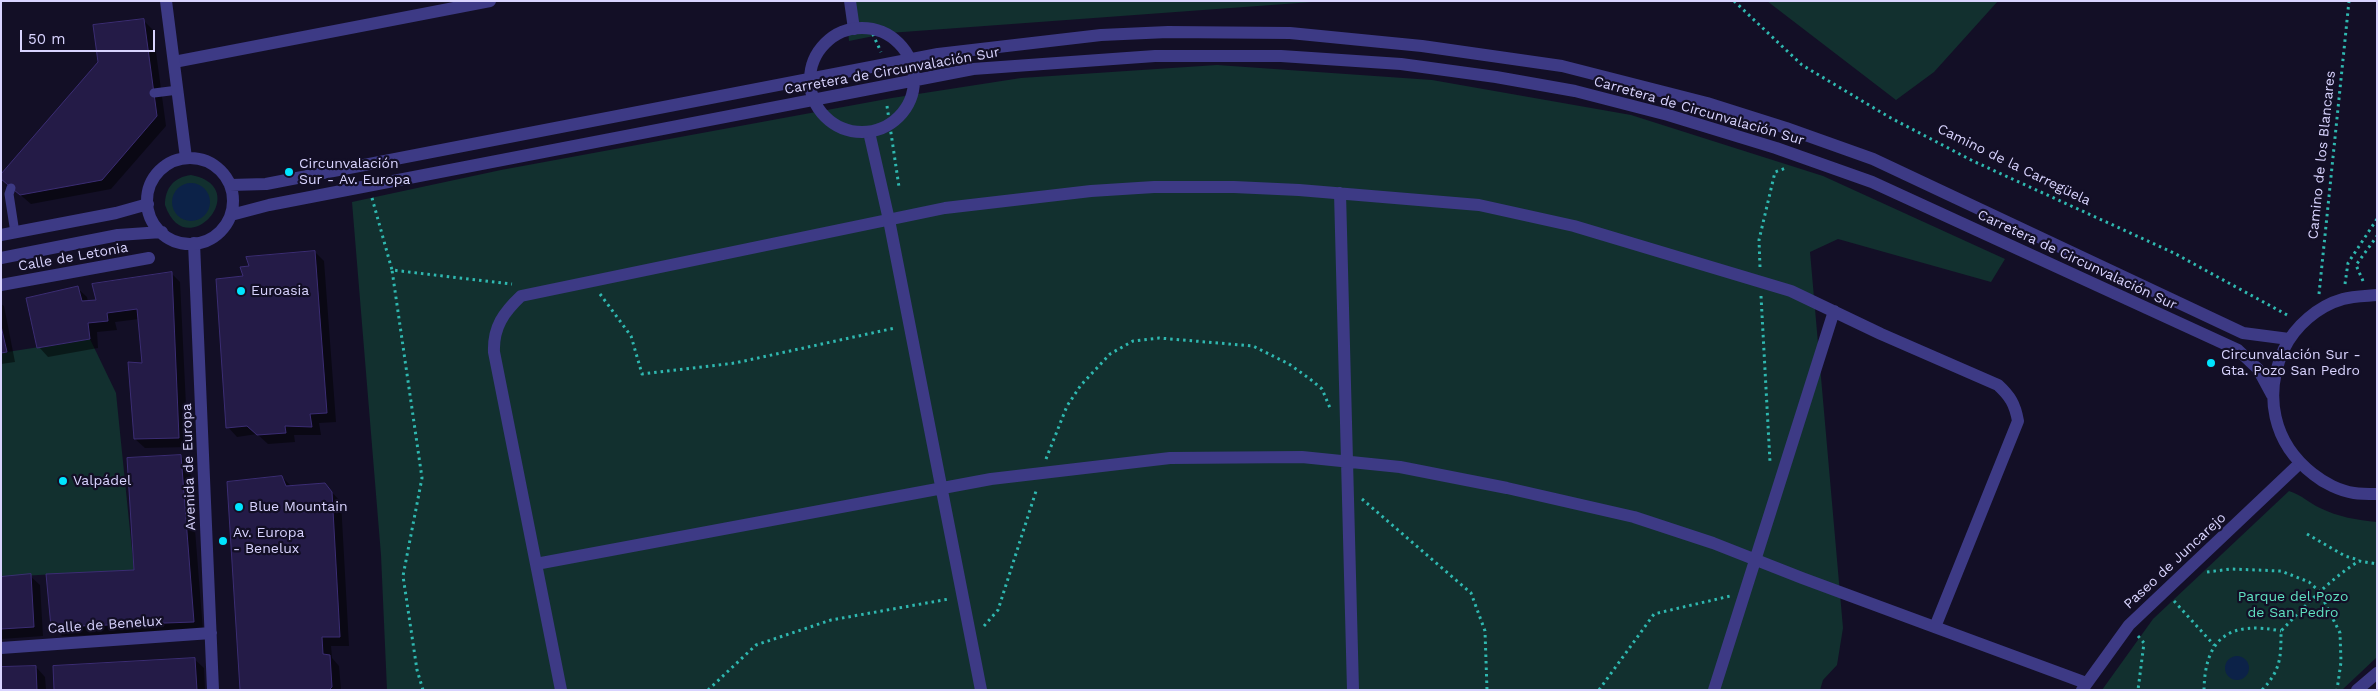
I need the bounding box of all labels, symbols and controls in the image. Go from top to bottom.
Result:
scale bar [22,20,158,52]
text: 50 m [28,30,65,48]
street label: Carretera de Circunvalación Sur [783,44,1001,98]
street label: Camino de los Blancares [2305,70,2339,240]
street label: Carretera de Circunvalación Sur [1592,73,1806,149]
street label: Camino de la Carregüela [1935,121,2093,209]
place label: Circunvalación Sur - Av. Europa [299,156,410,188]
marker: Circunvalación Sur - Av. Europa [283,166,295,178]
street label: Carretera de Circunvalación Sur [1975,206,2179,314]
street label: Calle de Letonia [17,239,129,275]
place label: Euroasia [251,283,309,299]
marker: Euroasia [235,285,247,297]
place label: Circunvalación Sur - Gta. Pozo San Pedro [2221,347,2361,380]
marker: Circunvalación Sur - Gta. Pozo San Pedro [2205,357,2217,369]
street label: Avenida de Europa [178,403,200,531]
place label: Valpádel [73,473,131,489]
marker: Valpádel [57,475,69,487]
place label: Blue Mountain [249,499,348,515]
marker: Blue Mountain [233,501,245,513]
street label: Paseo de Juncarejo [2121,509,2229,613]
place label: Av. Europa - Benelux [233,525,304,558]
marker: Av. Europa - Benelux [217,535,229,547]
park label: Parque del Pozo de San Pedro [2238,589,2348,622]
street label: Calle de Benelux [47,613,163,637]

